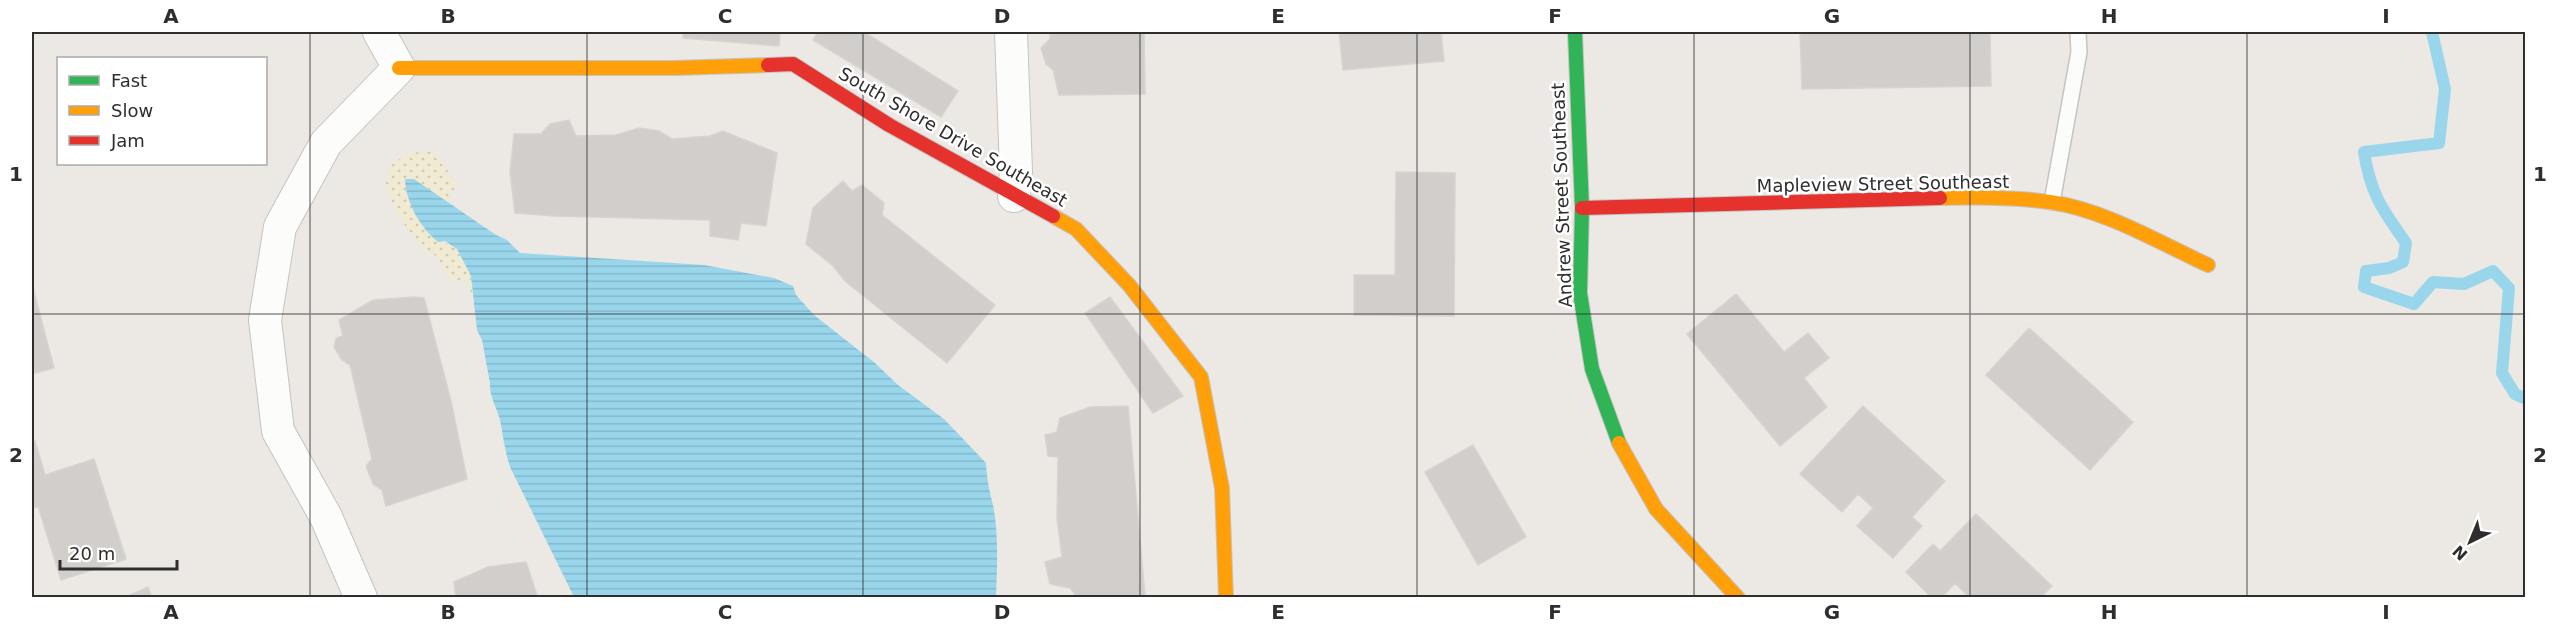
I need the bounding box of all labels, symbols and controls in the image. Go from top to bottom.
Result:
text: A [163,4,179,28]
text: B [440,4,456,28]
text: C [718,4,732,28]
text: D [994,4,1010,28]
text: E [1271,4,1285,28]
text: F [1548,4,1562,28]
text: G [1824,4,1840,28]
text: H [2101,4,2117,28]
text: I [2382,4,2390,28]
legend [57,57,267,165]
street label: South Shore Drive Southeast [835,62,1071,211]
text: Fast [111,70,147,91]
street label: Andrew Street Southeast [1547,82,1576,308]
text: Slow [111,100,153,121]
text: Jam [110,130,145,151]
text: 1 [9,162,23,186]
text: 1 [2533,162,2547,186]
street label: Mapleview Street Southeast [1757,171,2009,196]
text: 2 [9,443,23,467]
text: 2 [2533,443,2547,467]
north arrow [2440,512,2500,572]
scale bar [60,533,177,571]
text: N [2449,541,2471,564]
text: 20 m [69,543,115,564]
text: A [163,600,179,624]
text: B [440,600,456,624]
text: C [718,600,732,624]
text: D [994,600,1010,624]
text: E [1271,600,1285,624]
text: F [1548,600,1562,624]
text: G [1824,600,1840,624]
text: H [2101,600,2117,624]
text: I [2382,600,2390,624]

